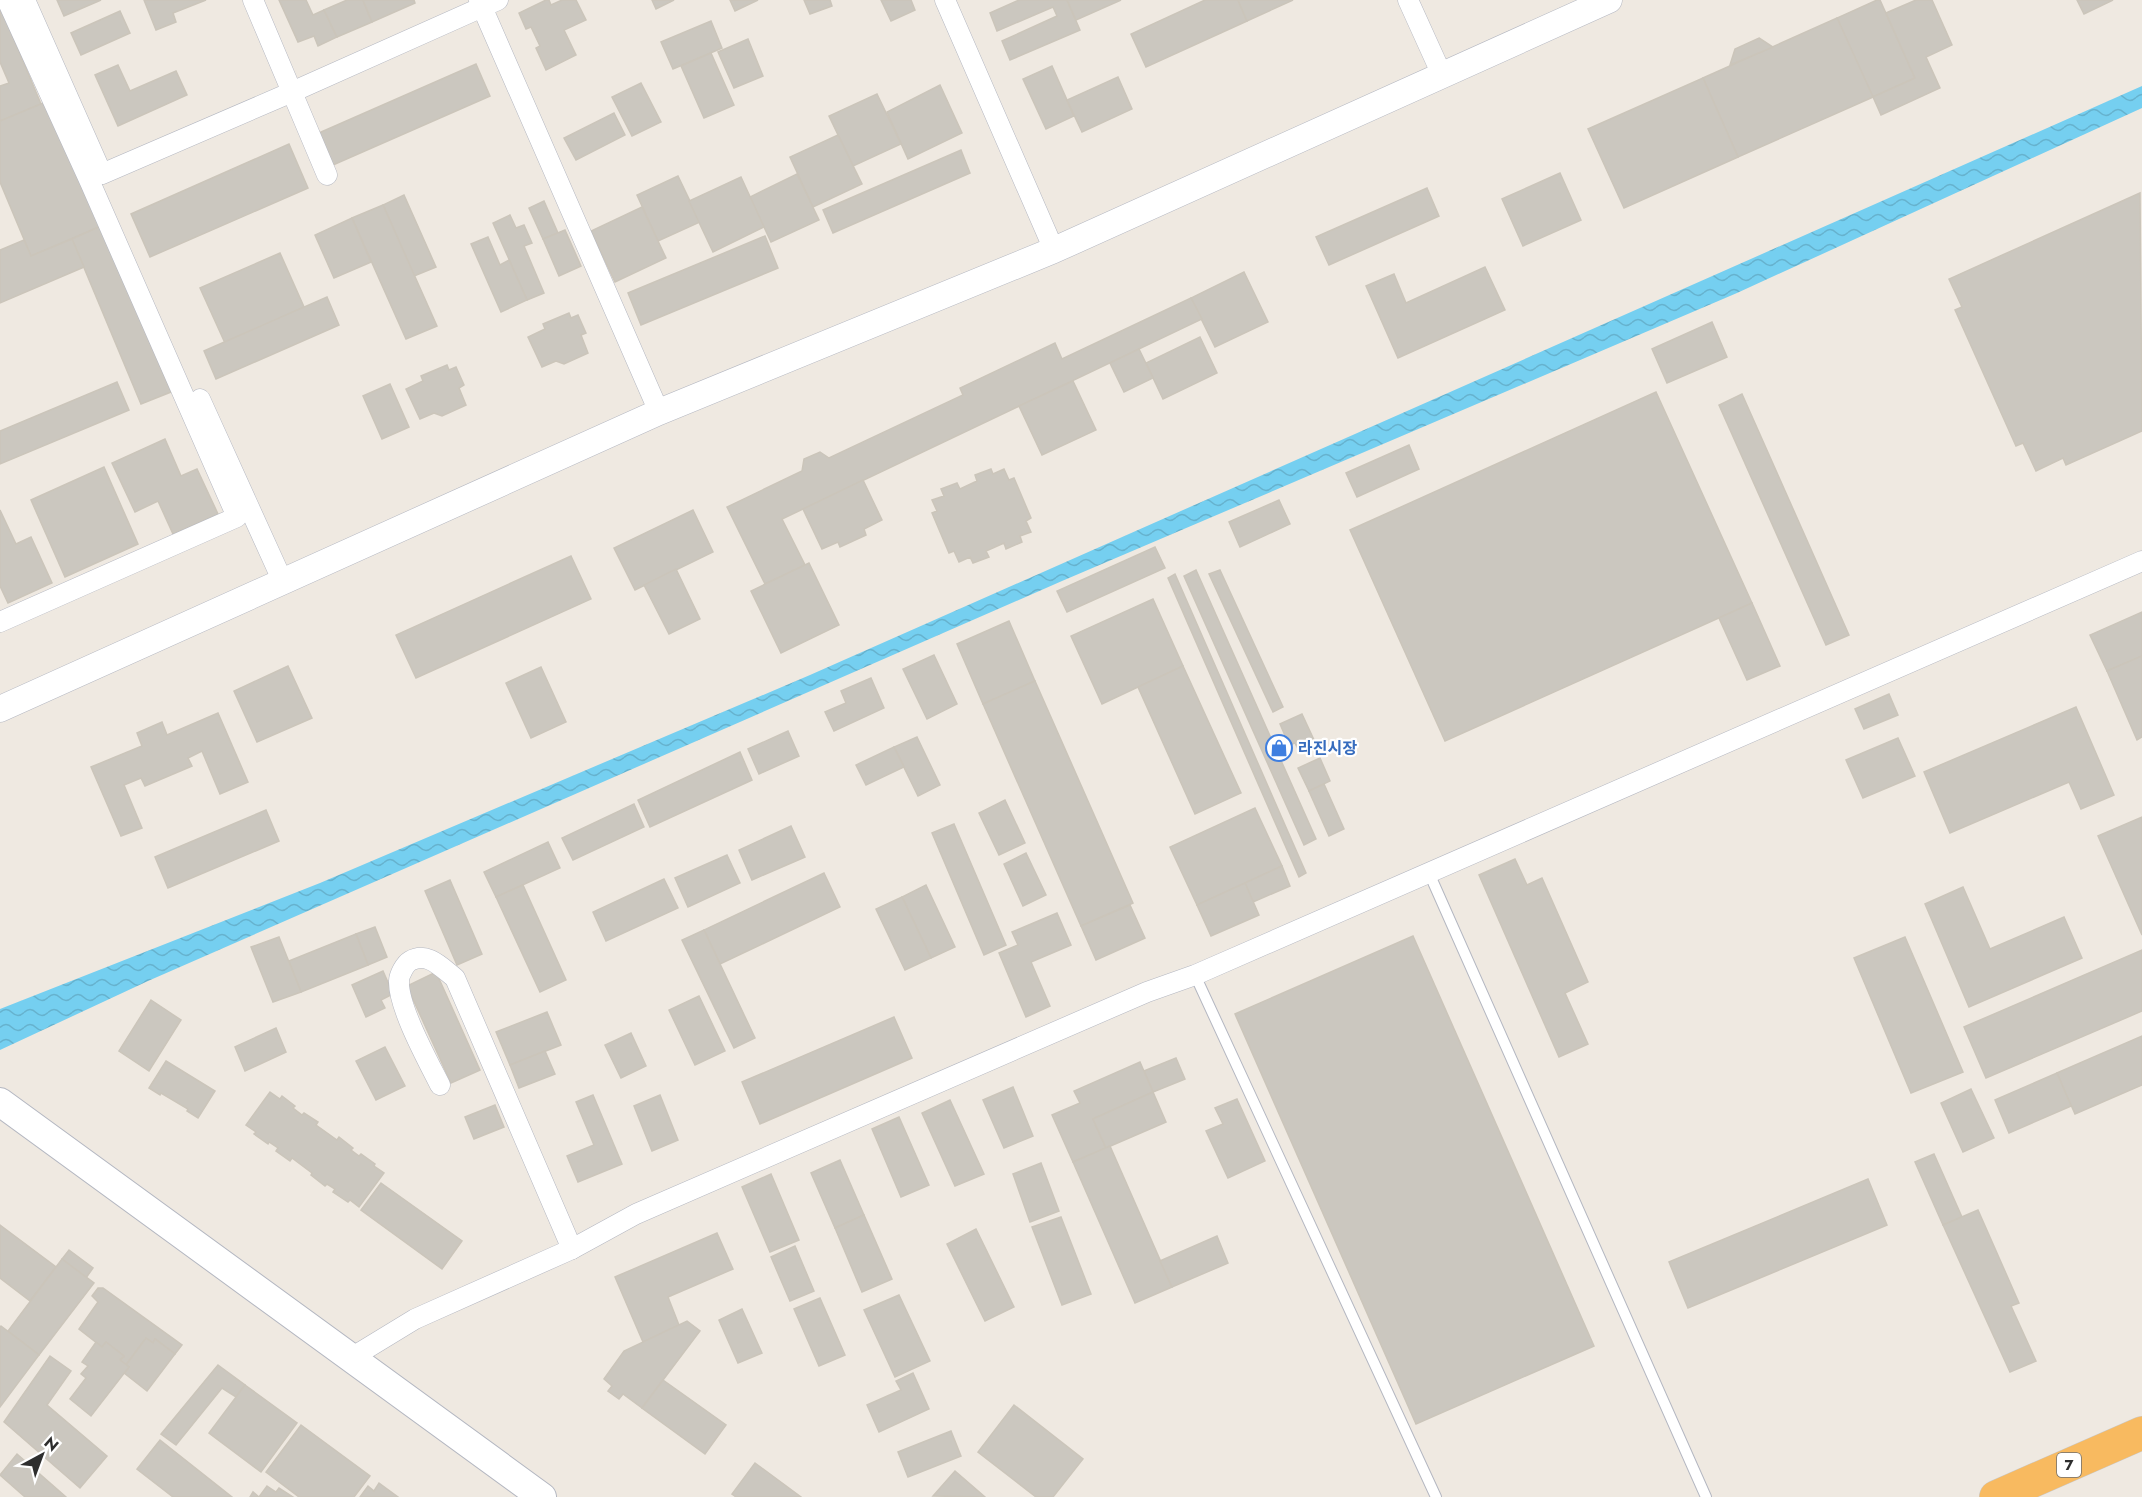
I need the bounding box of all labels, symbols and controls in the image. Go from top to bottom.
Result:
shop icon: 라진시장 [1264,733,1294,763]
place label: 라진시장 [1298,737,1357,760]
north arrow [12,1425,72,1485]
text: N [39,1431,64,1457]
road number: 7 [2057,1453,2081,1477]

